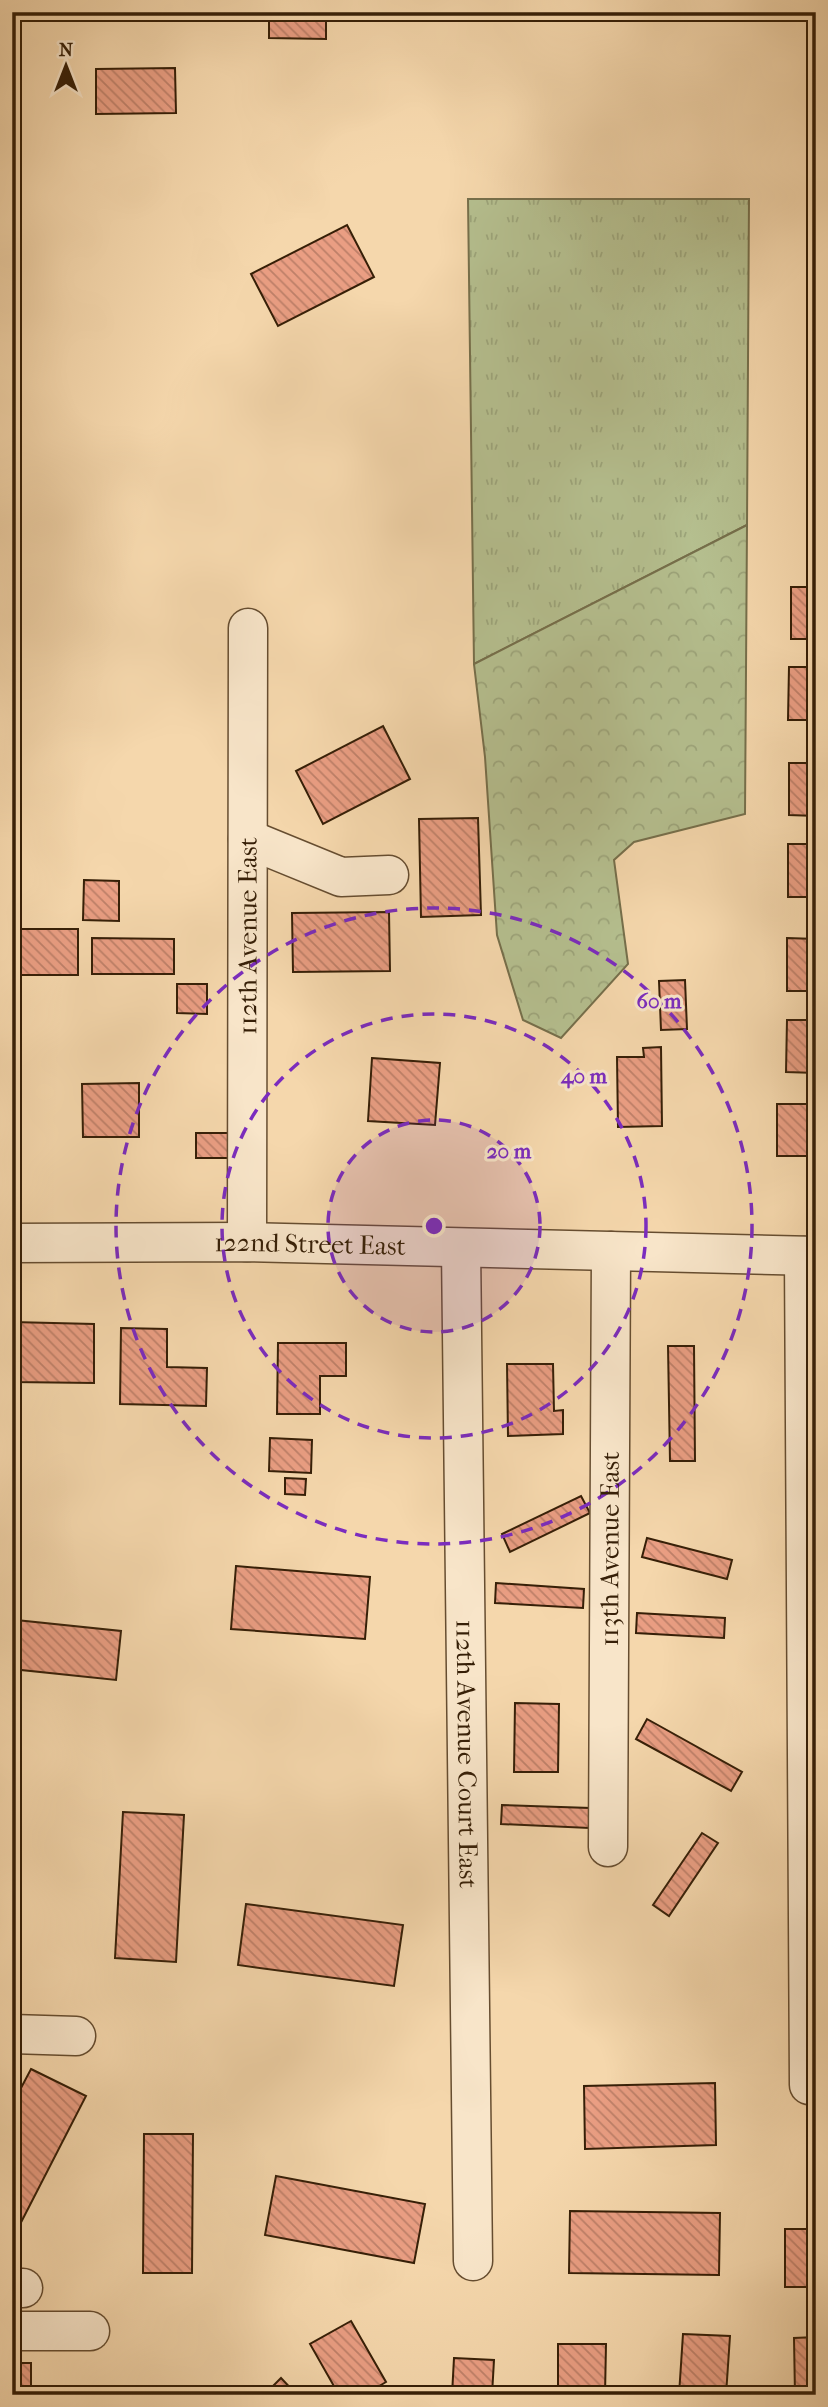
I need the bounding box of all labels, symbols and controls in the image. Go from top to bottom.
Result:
north arrow [32,32,102,102]
text: N [59,39,74,61]
street label: 112th Avenue East [232,836,264,1035]
text: 60 m [637,989,682,1013]
text: 40 m [560,1064,608,1089]
text: 20 m [487,1139,532,1163]
centre of rings [422,1214,446,1238]
street label: 122nd Street East [214,1227,407,1262]
street label: 113th Avenue East [594,1451,626,1647]
street label: 112th Avenue Court East [449,1619,484,1889]

